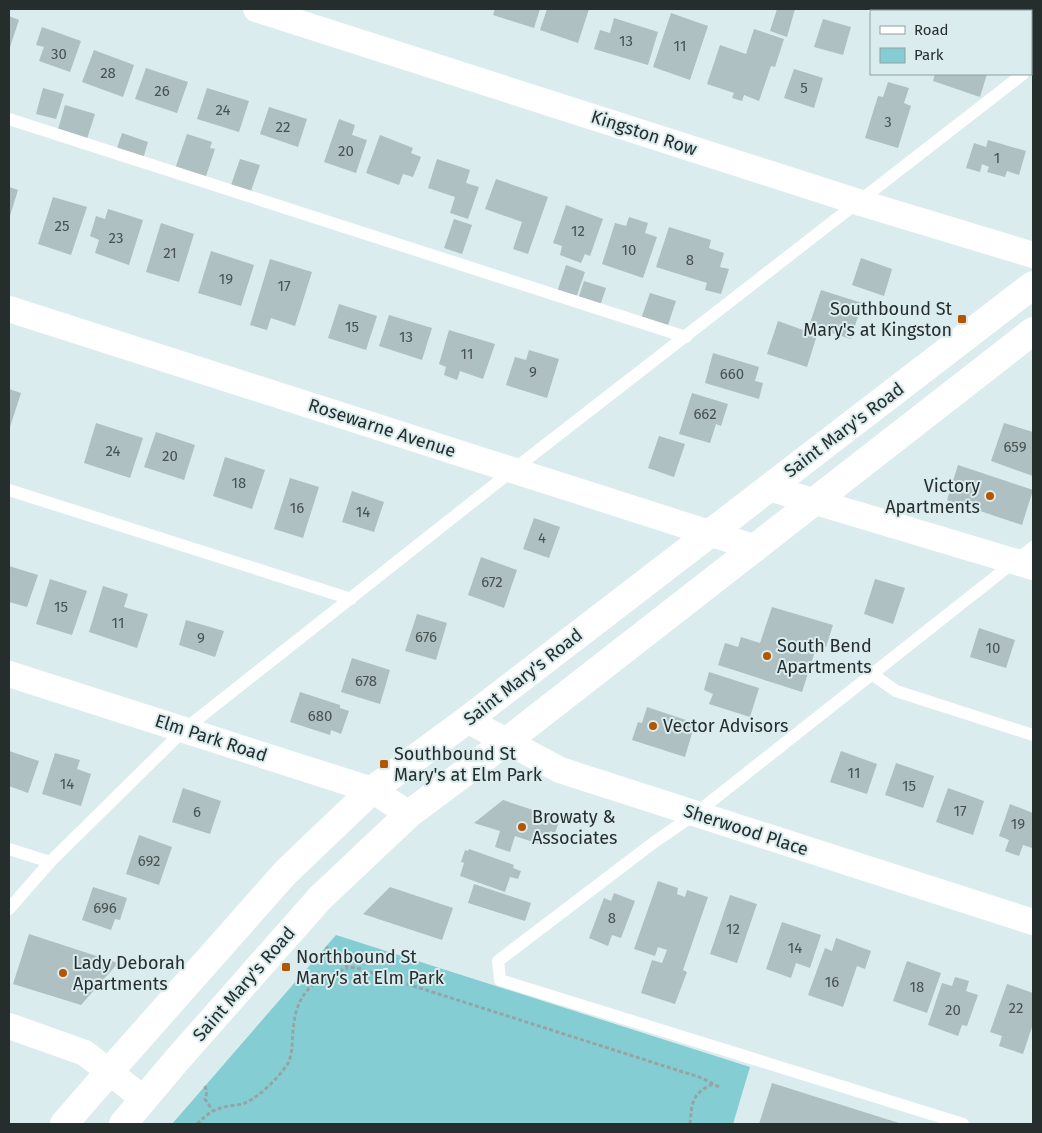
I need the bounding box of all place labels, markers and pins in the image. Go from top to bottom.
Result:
place label: Southbound St Mary's at Kingston [803,298,952,341]
marker: Southbound St Mary's at Kingston [956,313,968,325]
place label: Victory Apartments [885,475,980,518]
marker: Victory Apartments [984,490,996,502]
place label: South Bend Apartments [777,635,872,678]
marker: South Bend Apartments [761,650,773,662]
place label: Vector Advisors [663,715,788,737]
marker: Vector Advisors [647,720,659,732]
place label: Southbound St Mary's at Elm Park [394,743,543,786]
marker: Southbound St Mary's at Elm Park [378,758,390,770]
place label: Browaty & Associates [532,806,617,849]
marker: Browaty & Associates [516,821,528,833]
place label: Northbound St Mary's at Elm Park [296,946,445,989]
place label: Lady Deborah Apartments [73,952,185,995]
marker: Northbound St Mary's at Elm Park [280,961,292,973]
marker: Lady Deborah Apartments [57,967,69,979]

